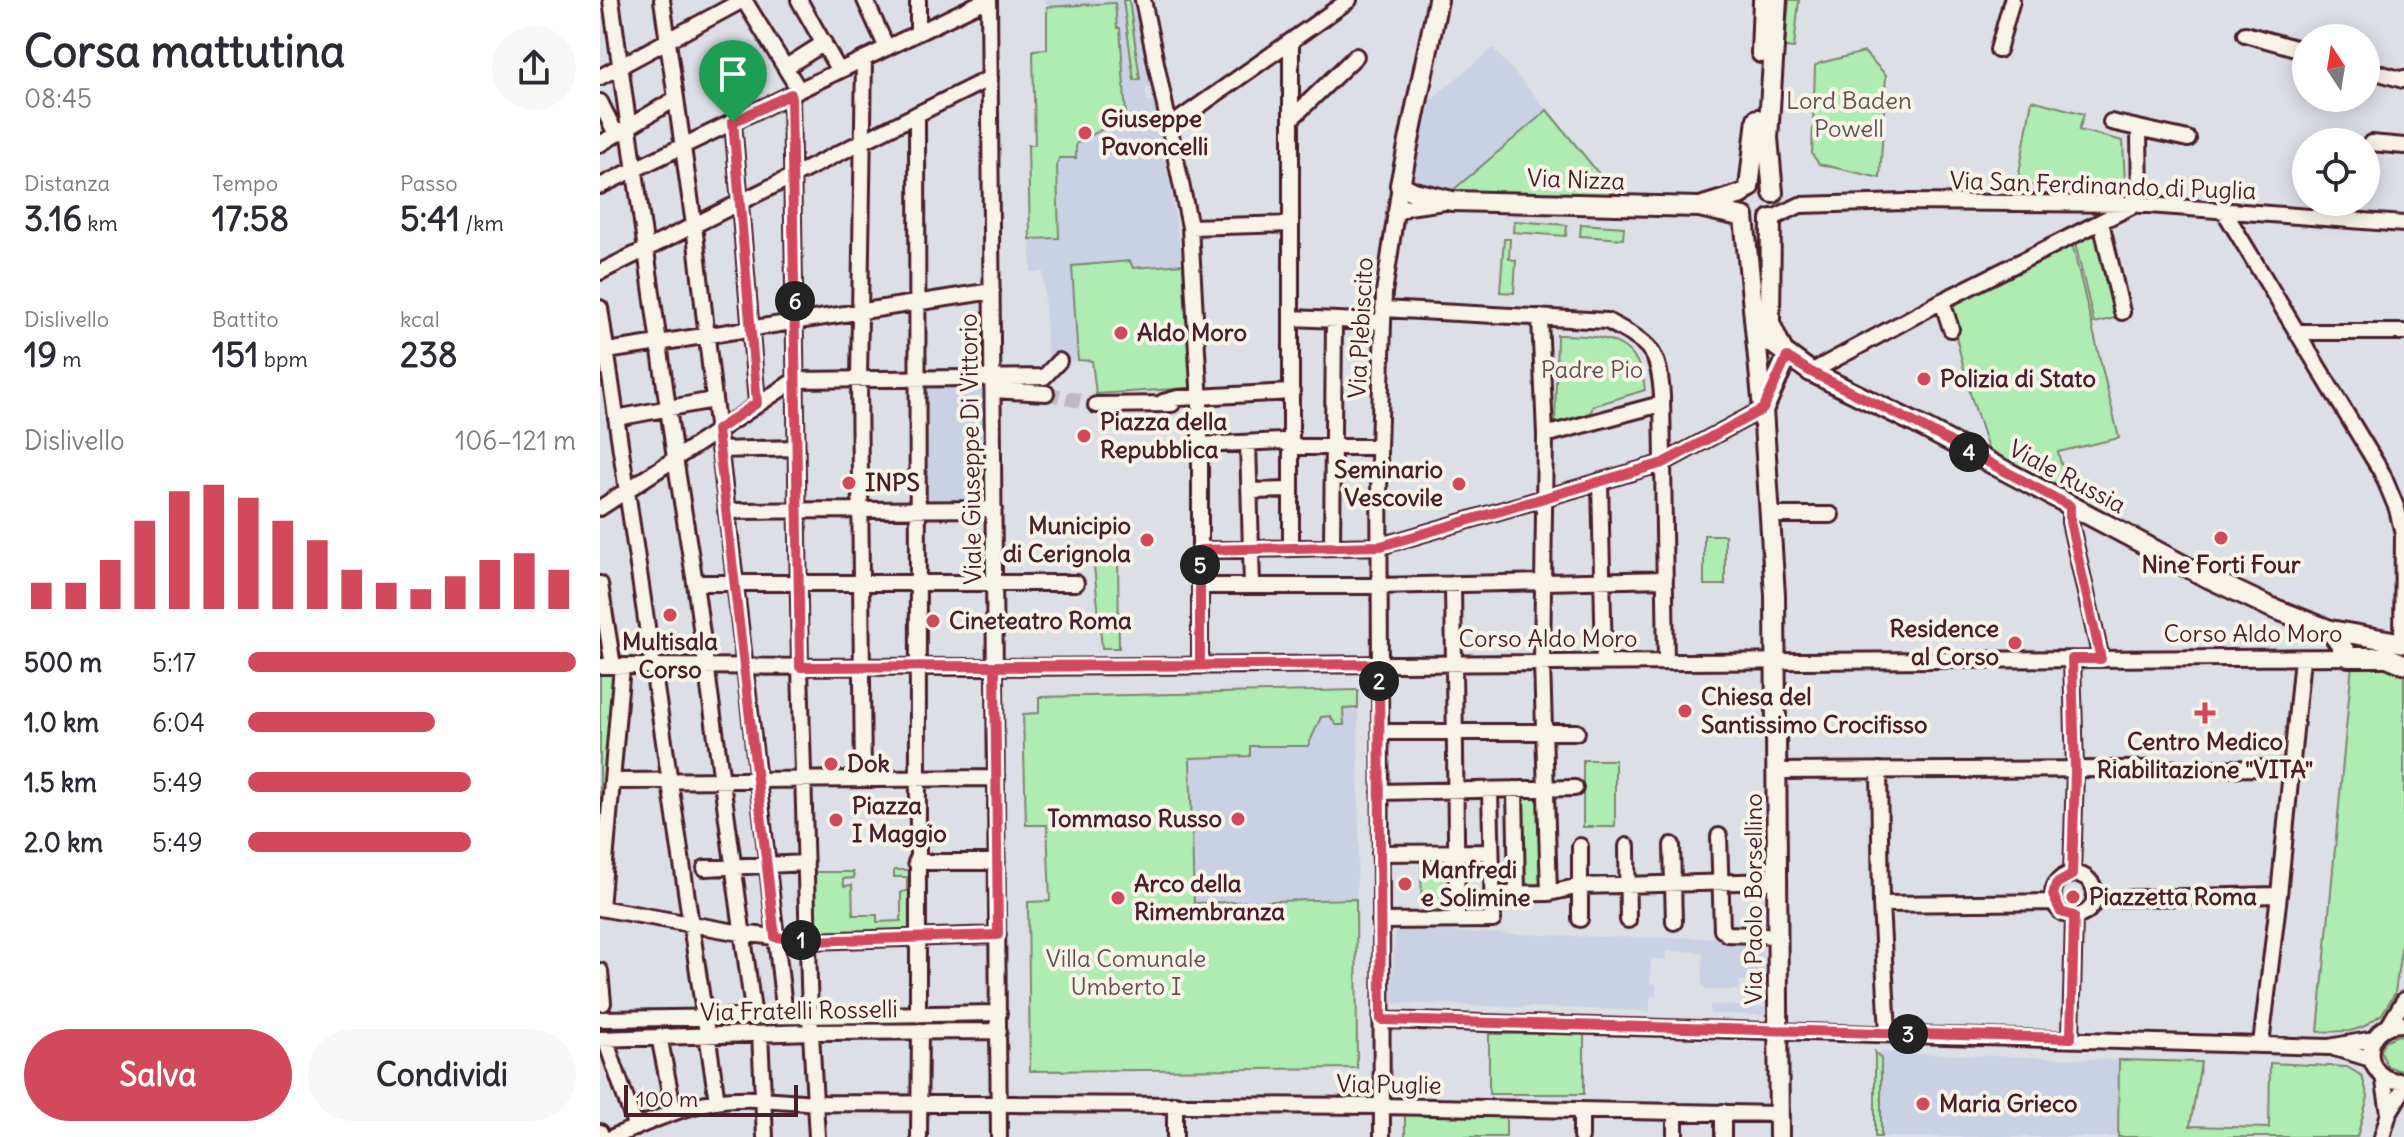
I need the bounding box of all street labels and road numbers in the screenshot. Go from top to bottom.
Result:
street label: Via Nizza [1526,162,1626,196]
street label: Via San Ferdinando di Puglia [1949,165,2257,205]
street label: Via Plebiscito [1341,257,1379,399]
street label: Viale Giuseppe Di Vittorio [953,313,987,585]
street label: Viale Russia [2004,433,2131,519]
street label: Corso Aldo Moro [2164,618,2342,648]
street label: Corso Aldo Moro [1459,623,1637,653]
street label: Via Paolo Borsellino [1738,793,1768,1005]
street label: Via Fratelli Rosselli [700,993,898,1027]
street label: Via Puglie [1336,1068,1442,1100]

